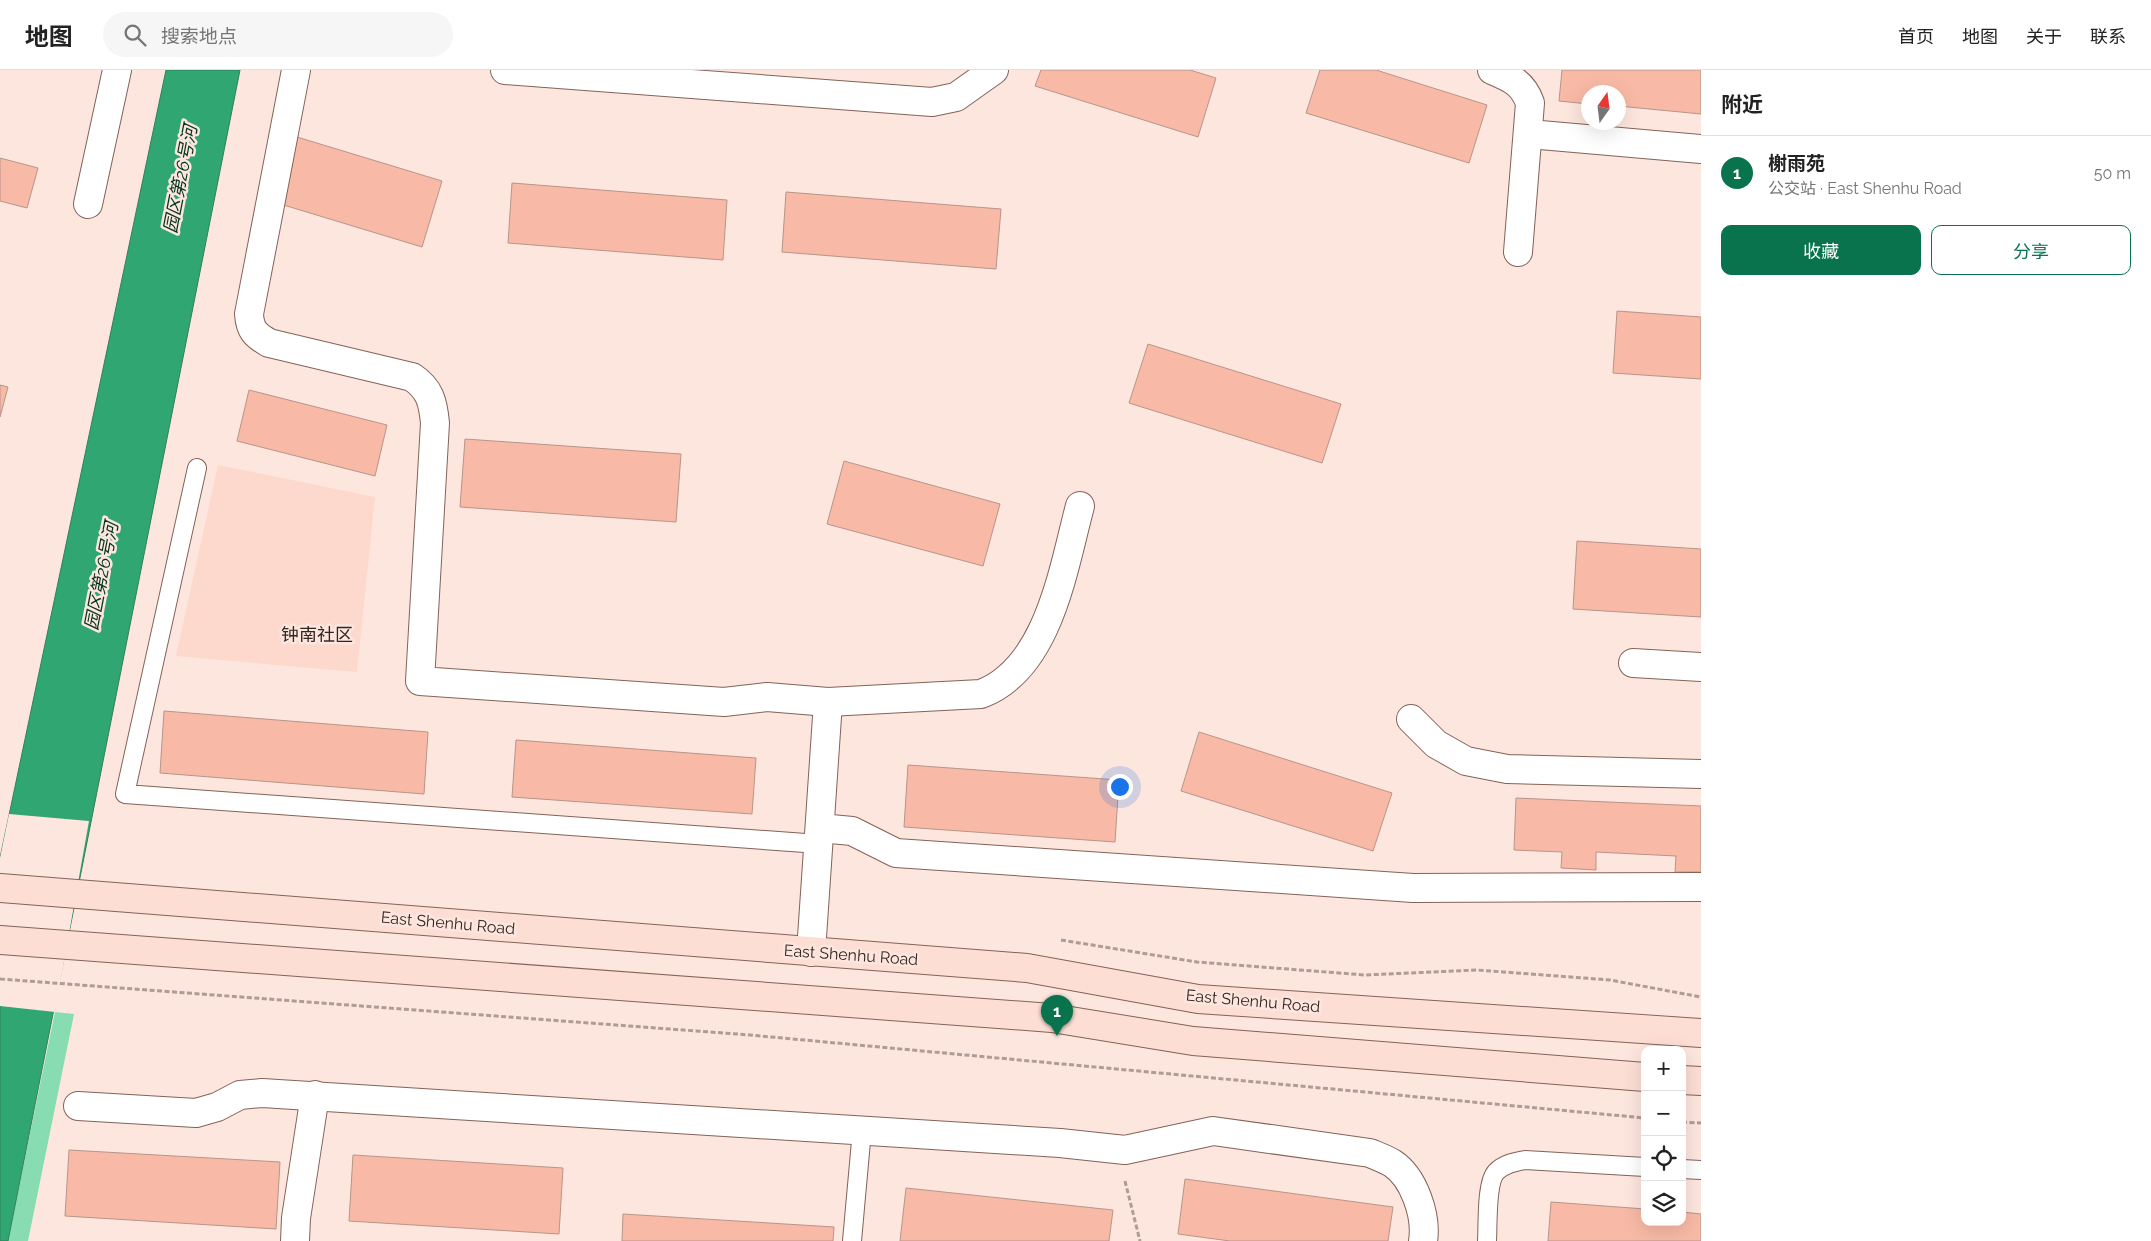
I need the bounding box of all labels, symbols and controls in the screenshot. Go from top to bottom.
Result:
search box [103,12,453,57]
icon: search [121,21,149,49]
text: 地图 [25,22,73,51]
text: 搜索地点 [161,25,237,47]
text: 首页 [1898,26,1934,47]
text: 地图 [1962,26,1998,47]
text: 关于 [2026,26,2062,47]
text: 联系 [2090,26,2126,47]
north arrow [1581,85,1626,130]
text: 附近 [1721,92,1763,117]
water label: 园区第26号河 [159,120,201,235]
text: 榭雨苑 [1768,152,1825,174]
text: 1 [1733,164,1741,183]
text: 50 m [2094,164,2131,183]
text: 公交站 · East Shenhu Road [1768,179,1962,198]
button: 收藏 [1721,225,1921,275]
button: 分享 [1931,225,2131,275]
water label: 园区第26号河 [80,517,122,632]
district label: 钟南社区 [281,624,353,645]
your location [1107,774,1133,800]
street label: East Shenhu Road [380,908,516,938]
street label: East Shenhu Road [783,941,919,969]
street label: East Shenhu Road [1185,986,1321,1016]
pin: 1 [1041,995,1073,1036]
map controls [1641,1046,1686,1226]
button: + [1641,1046,1686,1091]
button: − [1641,1091,1686,1136]
button: locate [1641,1136,1686,1181]
button: layers [1641,1181,1686,1226]

